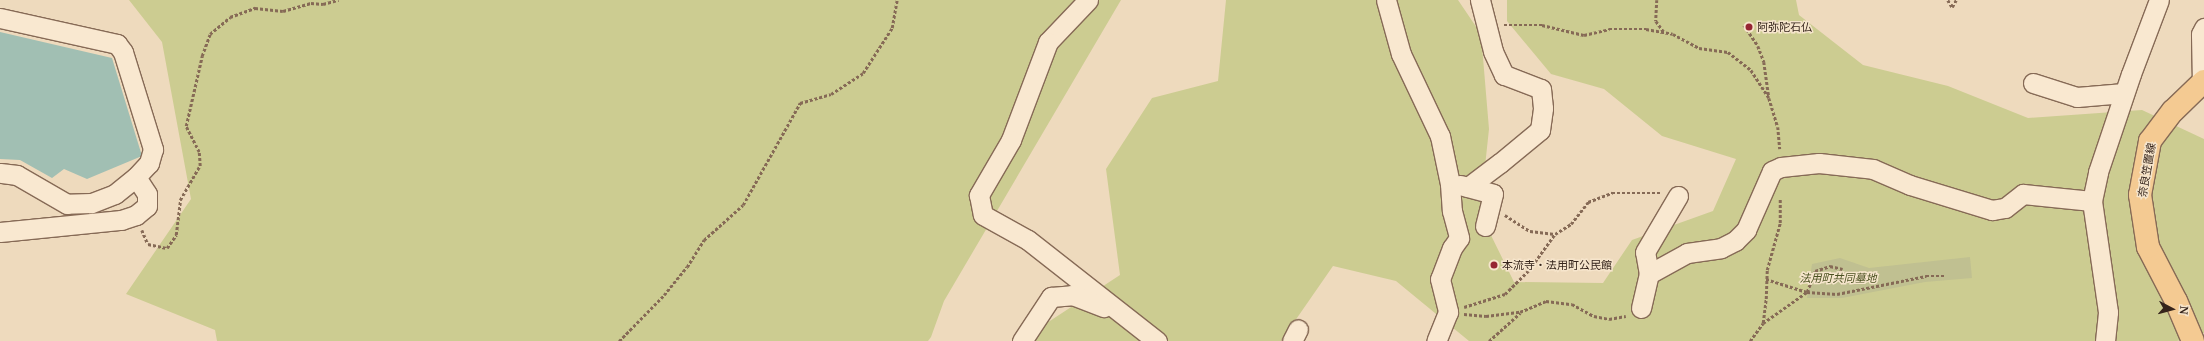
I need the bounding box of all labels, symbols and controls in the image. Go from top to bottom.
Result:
place label: 阿弥陀石仏 [1757,20,1812,34]
marker: 阿弥陀石仏 [1744,22,1754,32]
street label: 奈良笠置線 [2136,142,2158,198]
place label: 本流寺・法用町公民館 [1502,258,1612,272]
marker: 本流寺・法用町公民館 [1489,260,1499,270]
park label: 法用町共同墓地 [1800,271,1876,285]
north arrow [2152,289,2192,329]
text: N [2177,305,2192,315]

